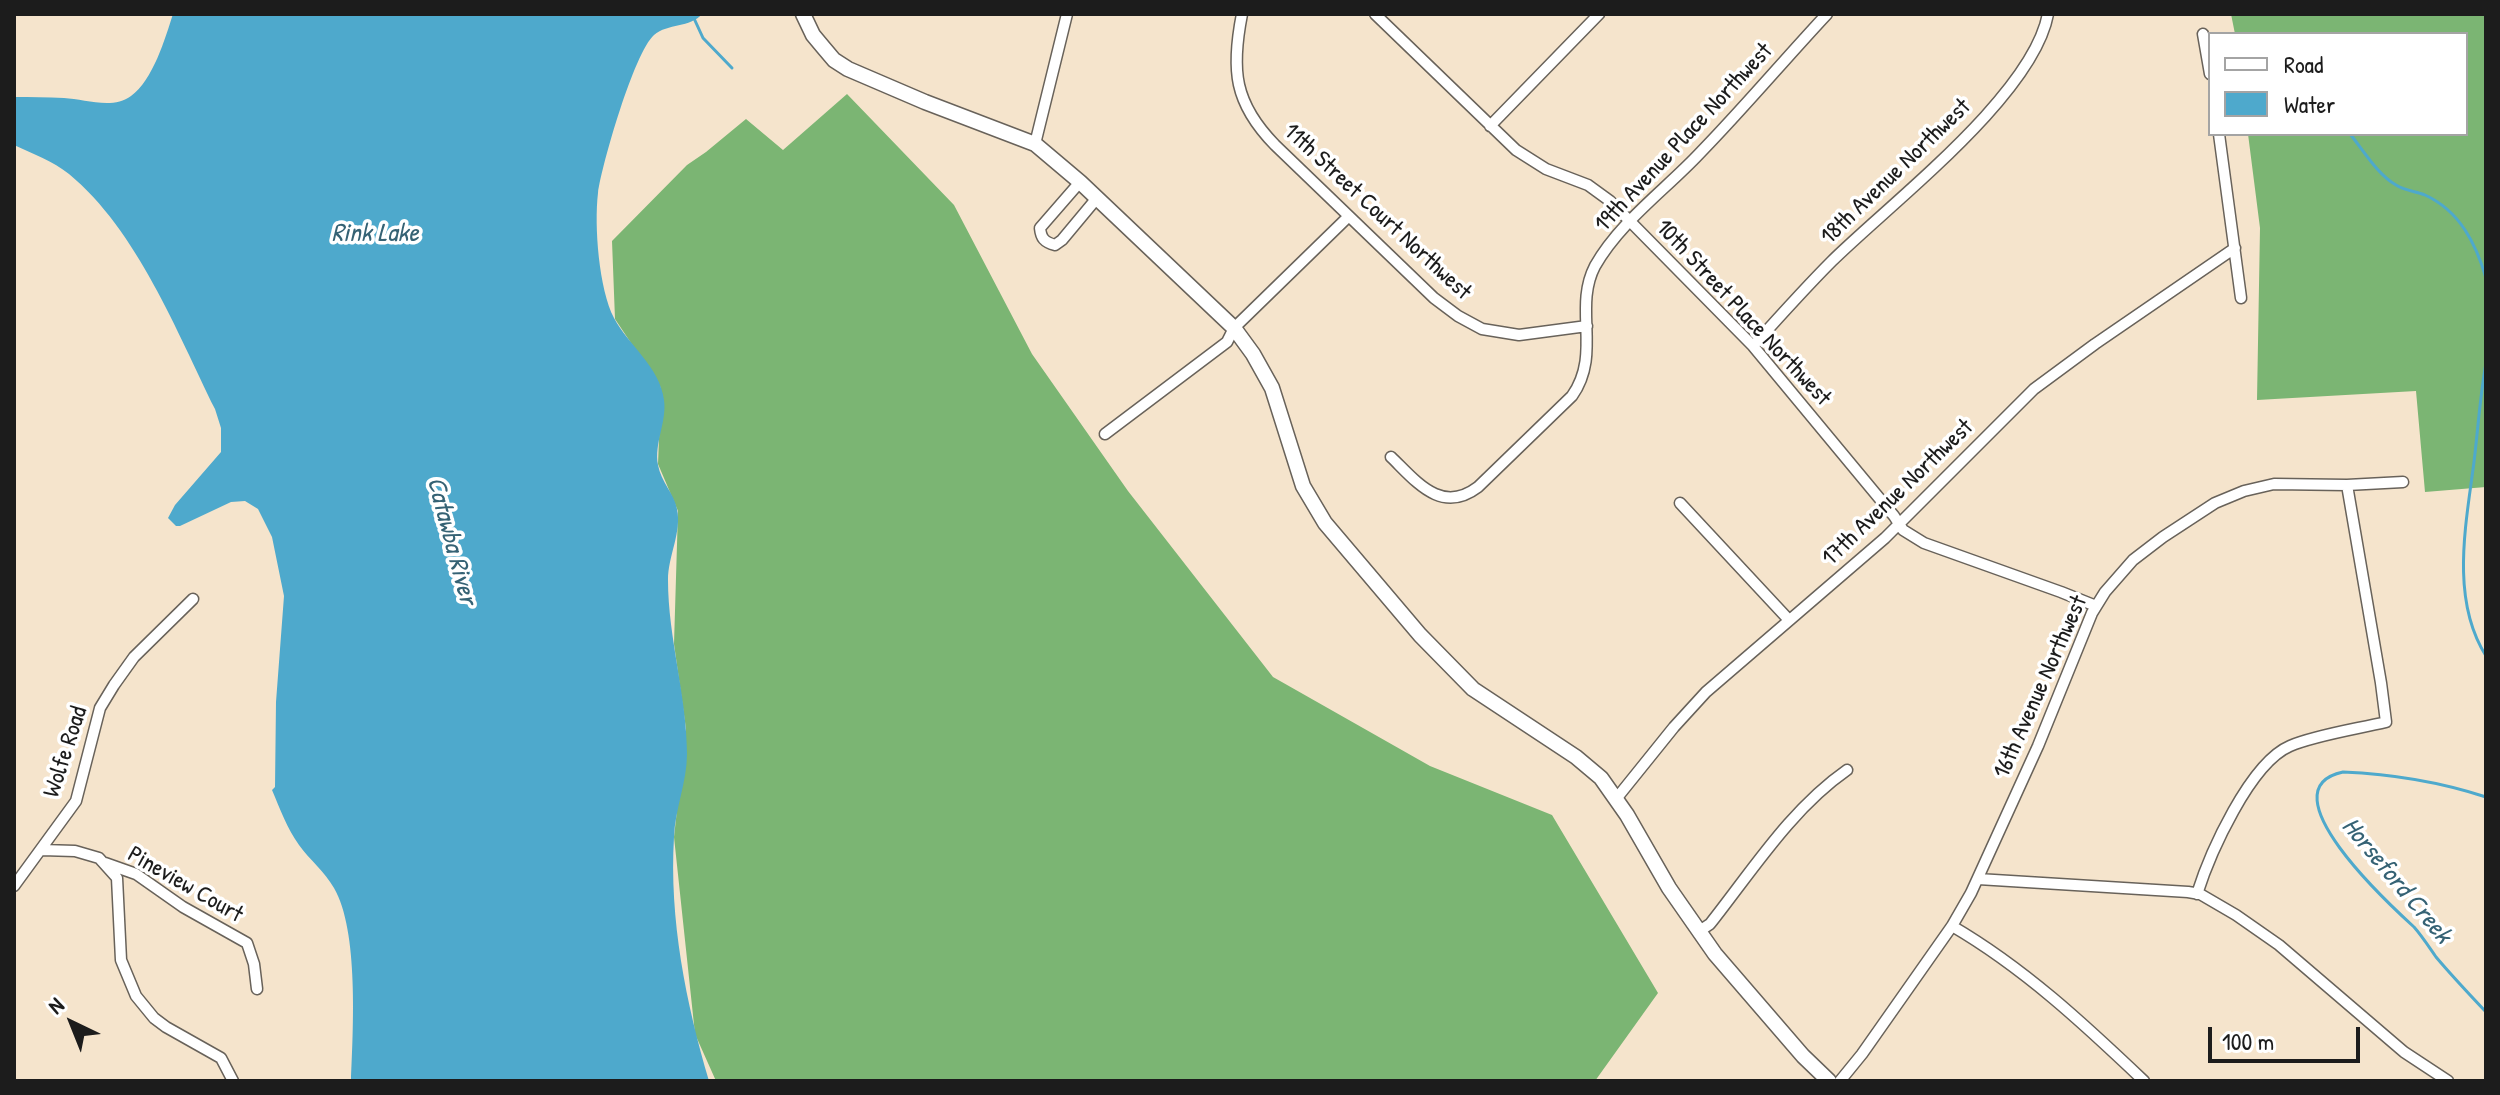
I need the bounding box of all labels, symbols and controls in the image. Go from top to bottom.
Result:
legend [2208,32,2468,136]
street label: 19th Avenue Place Northwest [1589,38,1779,238]
text: Road [2284,48,2323,80]
text: Water [2284,88,2335,120]
street label: 18th Avenue Northwest [1815,93,1977,251]
street label: 11th Street Court Northwest [1277,117,1477,307]
street label: 10th Street Place Northwest [1649,214,1837,412]
water label: Rink Lake [331,218,419,250]
street label: 17th Avenue Northwest [1816,414,1980,572]
water label: Catawba River [419,474,483,608]
street label: 16th Avenue Northwest [1988,591,2094,783]
street label: Wolfe Road [38,703,94,801]
water label: Horseford Creek [2334,812,2458,950]
street label: Pineview Court [122,840,248,930]
north arrow [32,983,112,1063]
text: N [41,990,70,1020]
scale bar [2212,1011,2364,1061]
text: 100 m [2222,1025,2274,1057]

